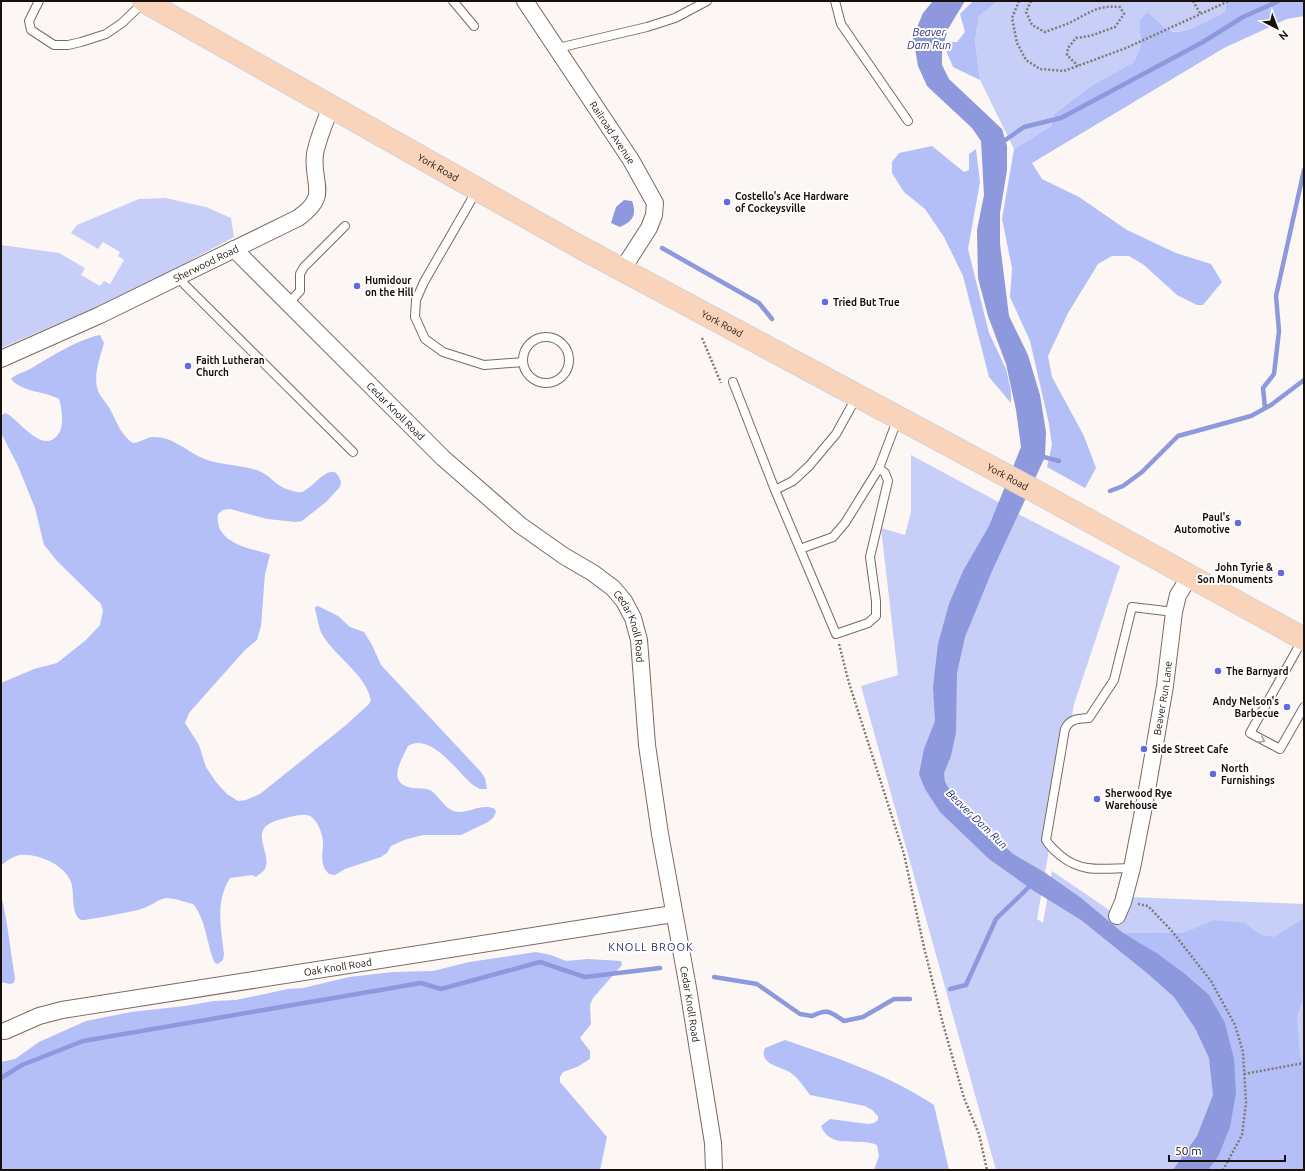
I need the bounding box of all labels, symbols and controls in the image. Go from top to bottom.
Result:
north arrow [1257,8,1297,48]
water label: Beaver Dam Run [907,26,951,51]
text: N [1277,28,1291,43]
street label: Railroad Avenue [587,99,637,166]
street label: York Road [416,152,461,184]
place label: Costello's Ace Hardware of Cockeysville [735,191,849,214]
marker: Costello's Ace Hardware of Cockeysville [722,197,732,207]
street label: Sherwood Road [171,243,240,284]
place label: Humidour on the Hill [365,275,414,298]
marker: Humidour on the Hill [352,281,362,291]
marker: Tried But True [820,297,830,307]
place label: Tried But True [833,297,900,308]
street label: York Road [699,308,745,339]
place label: Faith Lutheran Church [196,355,265,378]
marker: Faith Lutheran Church [183,361,193,371]
street label: Cedar Knoll Road [364,380,427,443]
street label: York Road [985,461,1030,492]
place label: Paul's Automotive [1174,512,1230,535]
marker: Paul's Automotive [1233,518,1243,528]
place label: John Tyrie & Son Monuments [1197,562,1273,585]
marker: John Tyrie & Son Monuments [1276,568,1286,578]
street label: Cedar Knoll Road [611,588,646,663]
street label: Beaver Run Lane [1152,660,1174,736]
marker: The Barnyard [1213,666,1223,676]
place label: The Barnyard [1226,666,1289,677]
place label: Andy Nelson's Barbecue [1213,696,1279,719]
marker: Andy Nelson's Barbecue [1282,702,1292,712]
one-way arrow [1258,735,1265,743]
marker: Side Street Cafe [1139,744,1149,754]
place label: Side Street Cafe [1152,744,1229,755]
place label: North Furnishings [1221,763,1275,786]
marker: North Furnishings [1208,769,1218,779]
water label: Beaver Dam Run [944,787,1010,851]
place label: Sherwood Rye Warehouse [1105,788,1173,811]
marker: Sherwood Rye Warehouse [1092,794,1102,804]
district label: KNOLL BROOK [608,941,694,953]
street label: Oak Knoll Road [303,956,373,978]
street label: Cedar Knoll Road [678,965,702,1043]
scale bar [1169,1137,1285,1163]
text: 50 m [1175,1144,1202,1157]

